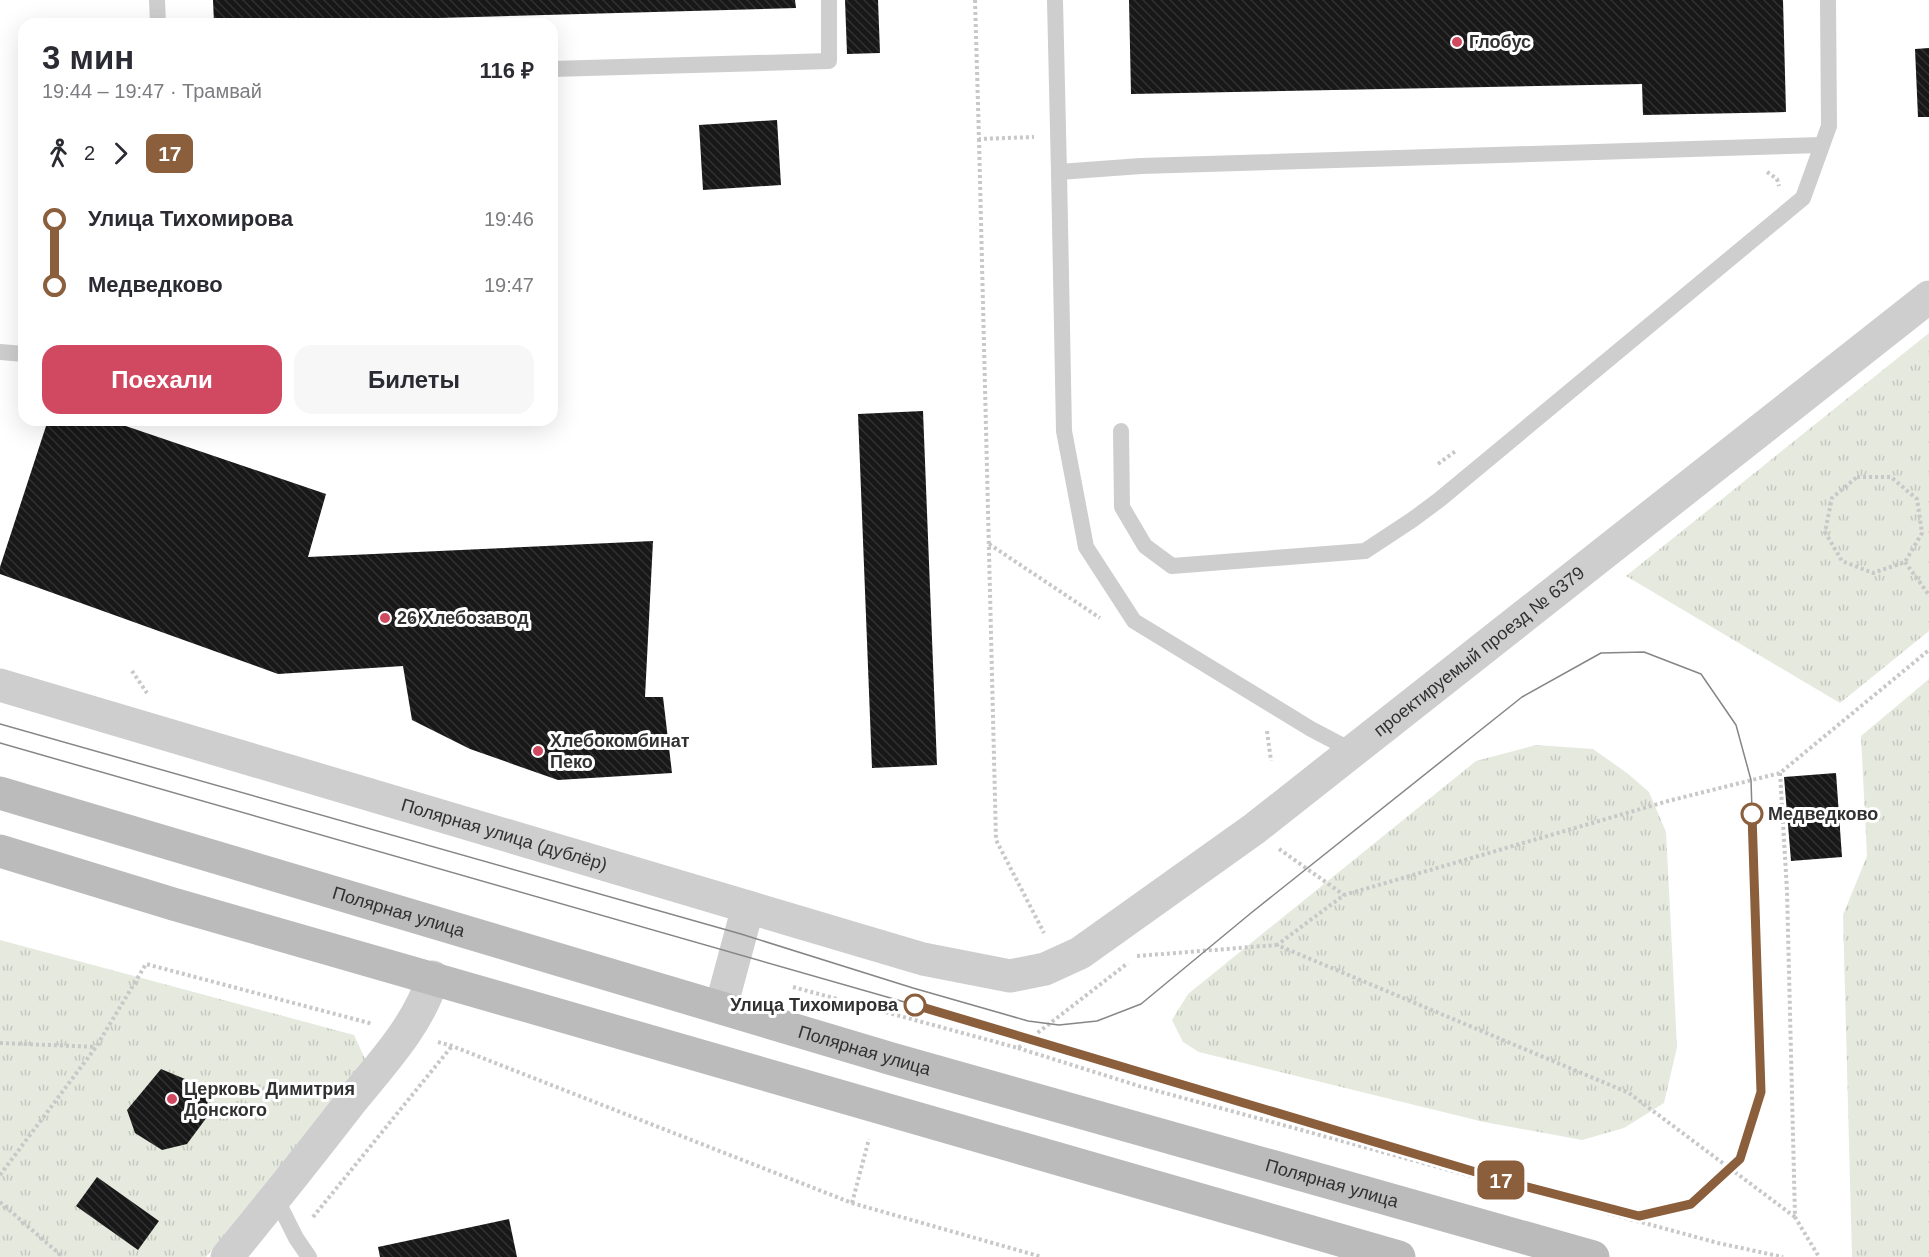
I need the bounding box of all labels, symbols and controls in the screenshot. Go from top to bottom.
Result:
place label: Глобус [1469,32,1531,52]
marker: Глобус [1450,35,1464,49]
text: 3 мин [42,39,134,76]
text: 116 ₽ [480,58,534,83]
text: 19:44 – 19:47 · Трамвай [42,80,262,102]
icon: walk [42,137,75,170]
icon: forward [104,137,137,170]
text: 2 [84,142,95,164]
text: 17 [158,142,181,165]
text: Улица Тихомирова [88,206,293,231]
text: 19:46 [484,208,534,230]
text: Медведково [88,272,223,297]
text: 19:47 [484,274,534,296]
button: Поехали [42,345,282,414]
button: Билеты [294,345,534,414]
street label: проектируемый проезд № 6379 [1370,562,1588,741]
place label: 26 Хлебозавод [397,608,529,628]
marker: 26 Хлебозавод [378,611,392,625]
place label: Хлебокомбинат Пеко [550,731,690,772]
marker: Хлебокомбинат Пеко [531,744,545,758]
street label: Полярная улица (дублёр) [399,795,610,875]
marker: Медведково [1741,803,1763,825]
place label: Медведково [1768,804,1878,824]
street label: Полярная улица [330,883,468,941]
marker: Улица Тихомирова [904,994,926,1016]
place label: Улица Тихомирова [730,995,899,1015]
street label: Полярная улица [796,1022,934,1080]
place label: Церковь Димитрия Донского [184,1079,355,1120]
marker: Церковь Димитрия Донского [165,1092,179,1106]
street label: Полярная улица [1263,1155,1402,1212]
line badge: 17 [1474,1160,1528,1200]
text: 17 [1489,1169,1513,1192]

